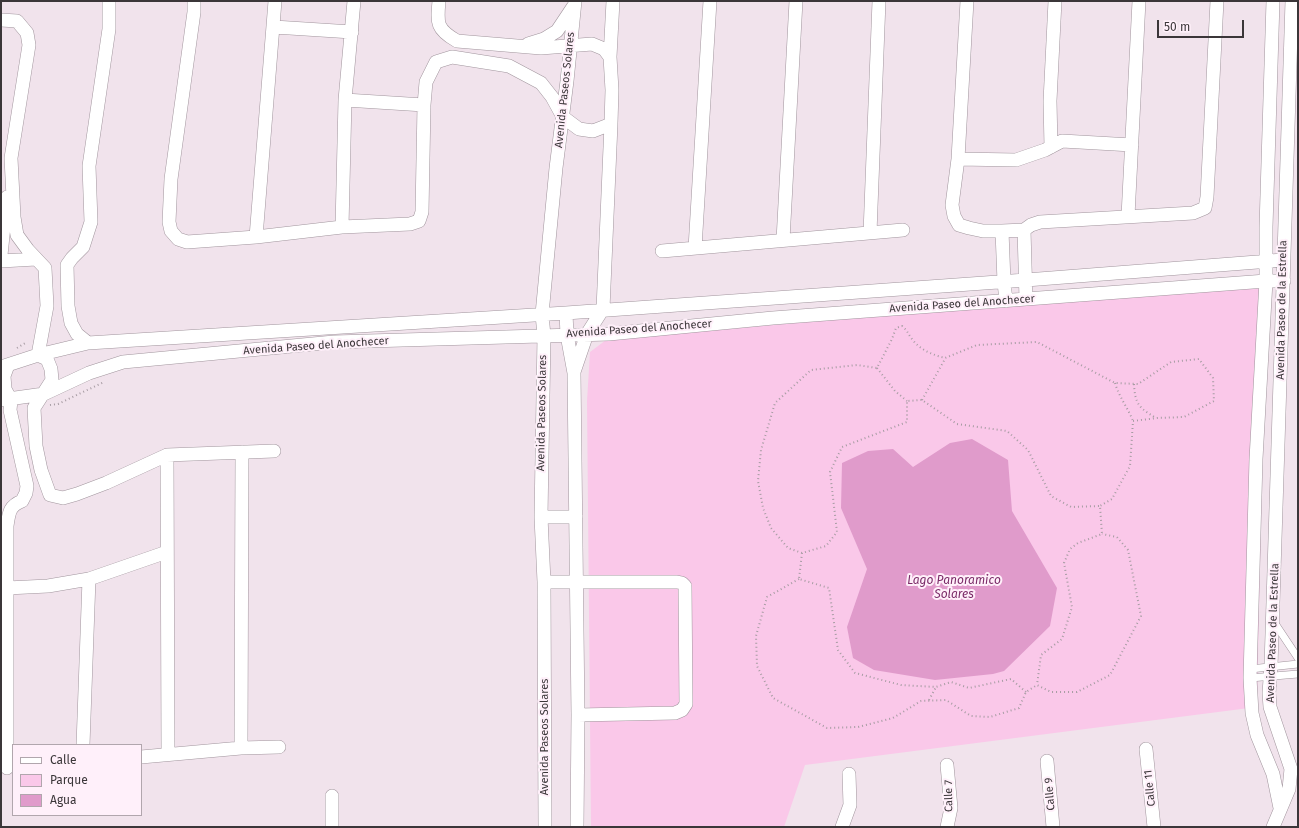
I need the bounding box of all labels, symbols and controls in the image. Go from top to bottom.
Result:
scale bar [1159,12,1246,38]
text: 50 m [1164,20,1190,34]
street label: Avenida Paseos Solares [552,31,578,149]
street label: Avenida Paseo de la Estrella [1274,240,1290,380]
street label: Avenida Paseo del Anochecer [889,292,1035,316]
street label: Avenida Paseo del Anochecer [566,317,712,341]
street label: Avenida Paseo del Anochecer [243,334,389,358]
street label: Avenida Paseos Solares [534,355,550,471]
street label: Avenida Paseo de la Estrella [1264,563,1282,703]
water label: Lago Panoramico Solares [907,574,1001,602]
street label: Avenida Paseos Solares [538,679,552,795]
legend [12,744,142,816]
text: Calle [50,753,77,767]
street label: Calle 11 [1142,769,1158,807]
text: Parque [50,773,88,787]
street label: Calle 9 [1042,777,1058,811]
street label: Calle 7 [942,780,956,812]
text: Agua [50,793,77,807]

